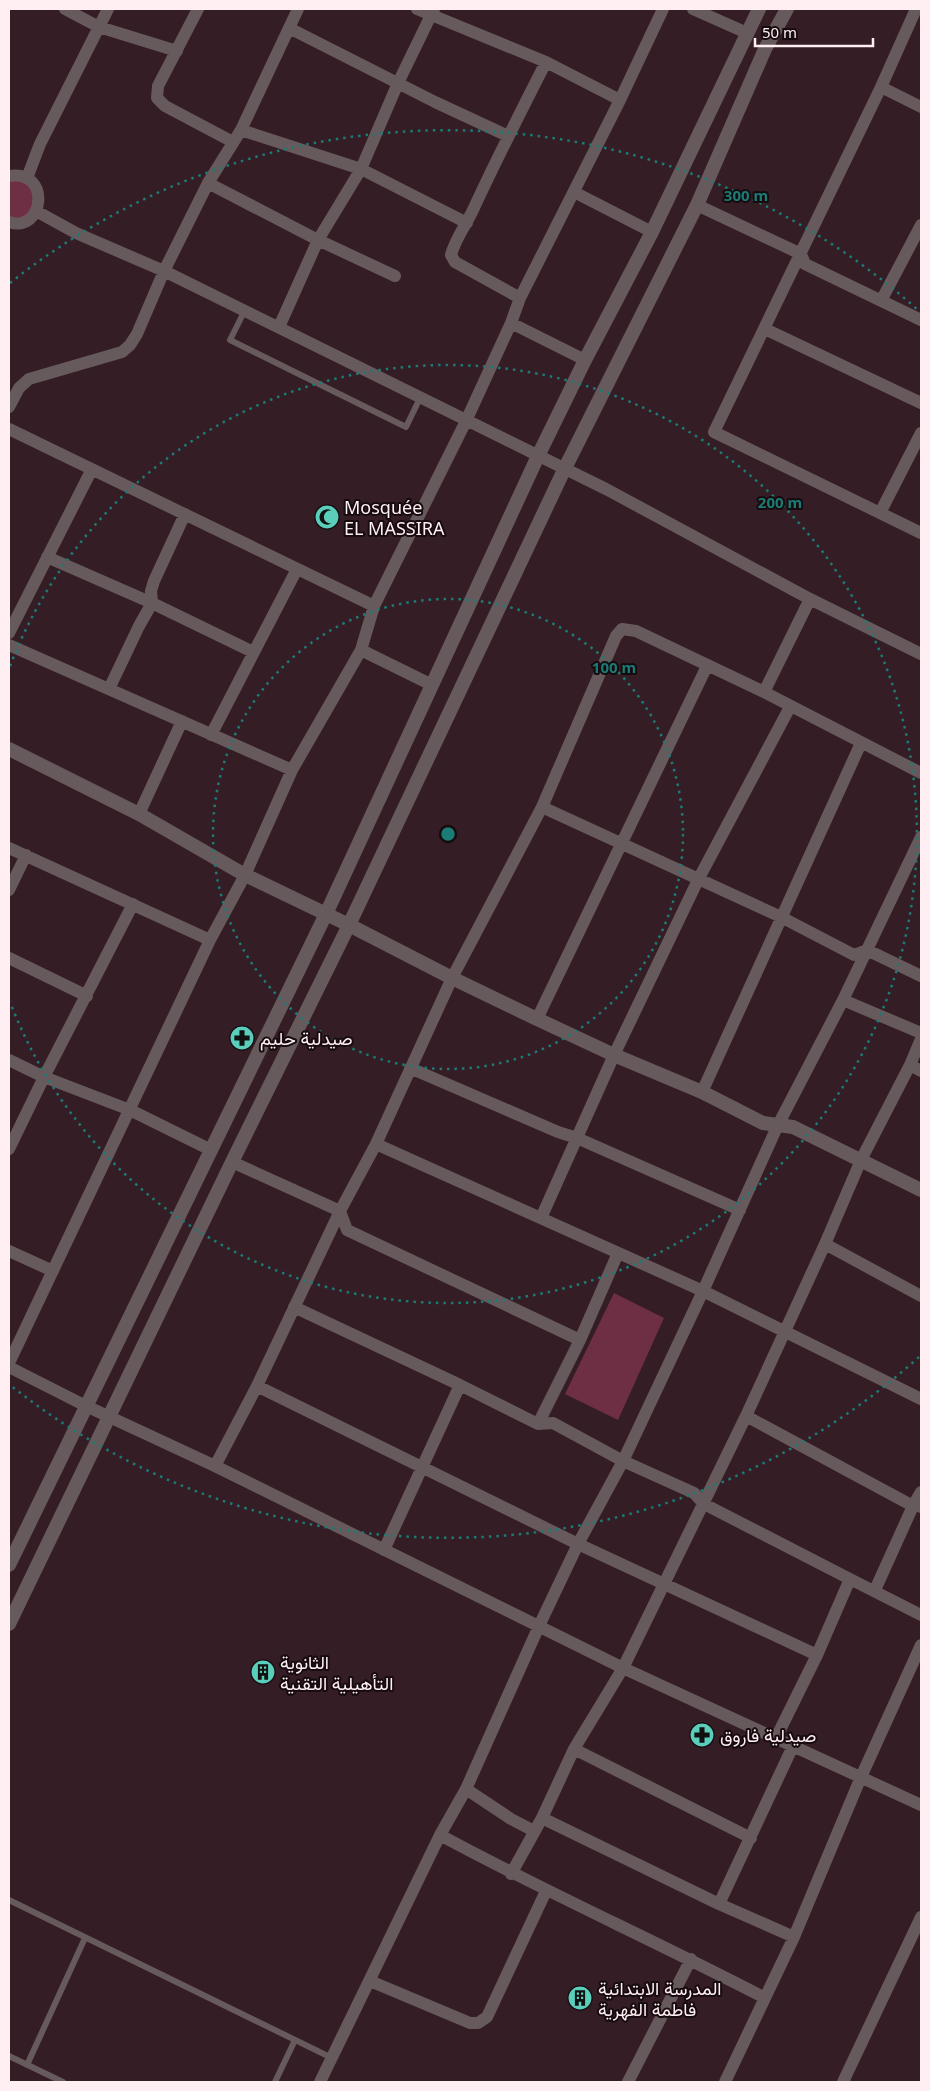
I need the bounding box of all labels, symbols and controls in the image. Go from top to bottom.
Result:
scale bar [755,15,872,47]
text: 50 m [762,22,797,42]
text: 300 m [724,185,768,205]
text: 200 m [758,492,802,512]
place label: Mosquée EL MASSIRA [344,495,445,540]
mosque icon: Mosquée EL MASSIRA [314,504,340,530]
text: 100 m [592,657,636,677]
centre of rings [439,825,457,843]
pharmacy icon: صيدلية حليم [229,1025,255,1051]
place label: صيدلية حليم [260,1026,353,1051]
place label: الثانوية التأهيلية التقنية [280,1650,393,1695]
building icon: الثانوية التأهيلية التقنية [250,1659,276,1685]
pharmacy icon: صيدلية فاروق [689,1722,715,1748]
place label: صيدلية فاروق [720,1723,816,1747]
place label: المدرسة الابتدائية فاطمة الفهرية [598,1976,722,2021]
building icon: المدرسة الابتدائية فاطمة الفهرية [567,1985,593,2011]

